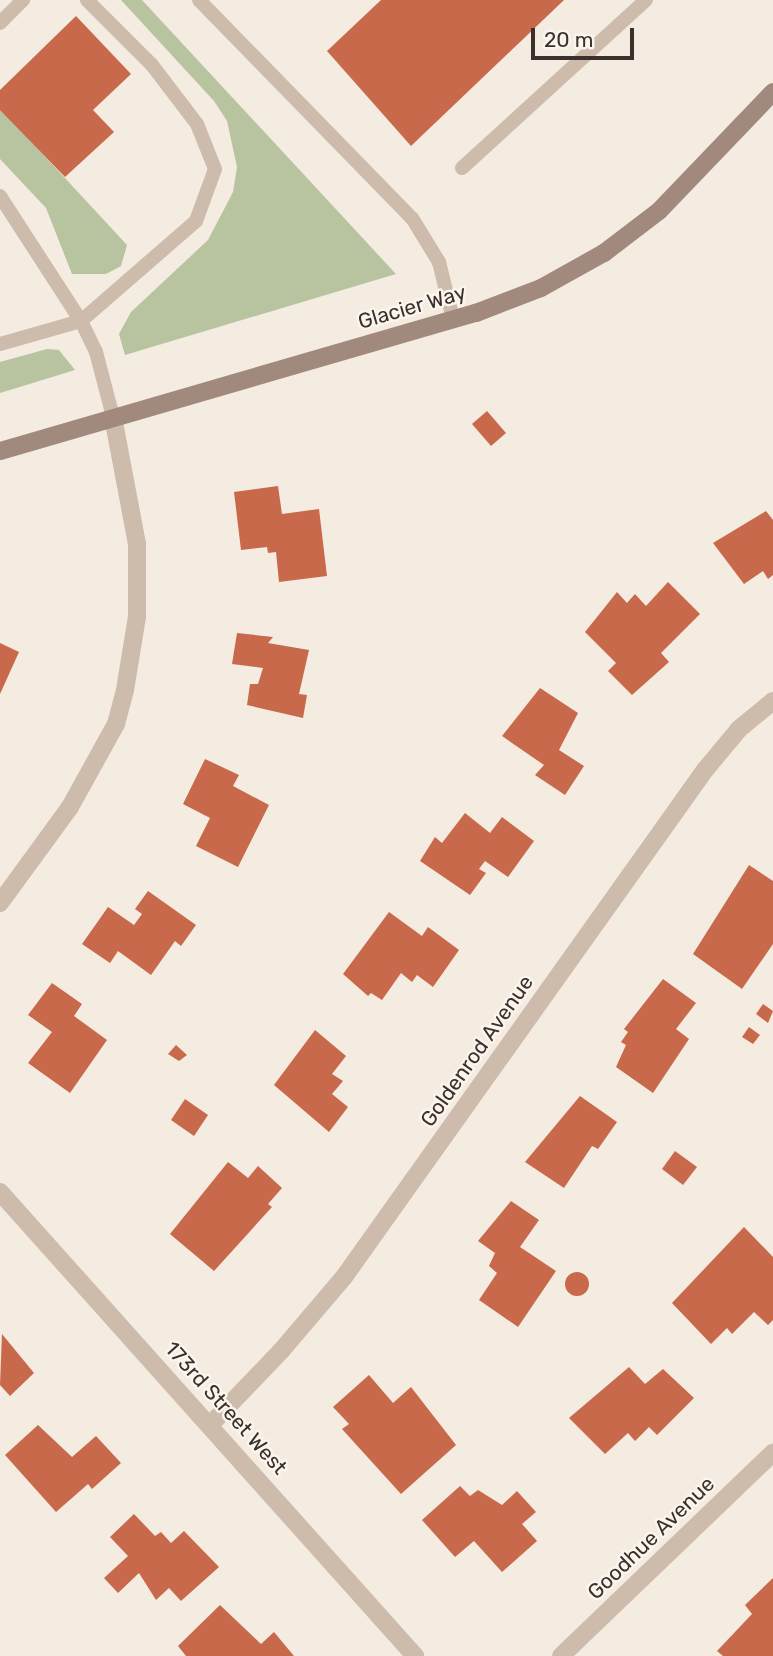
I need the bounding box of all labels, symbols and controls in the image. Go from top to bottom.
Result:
scale bar [535,14,638,58]
text: 20 m [544,27,593,52]
street label: Glacier Way [355,279,469,335]
street label: Goldenrod Avenue [415,970,539,1132]
street label: 173rd Street West [160,1336,292,1480]
street label: Goodhue Avenue [582,1471,720,1605]

